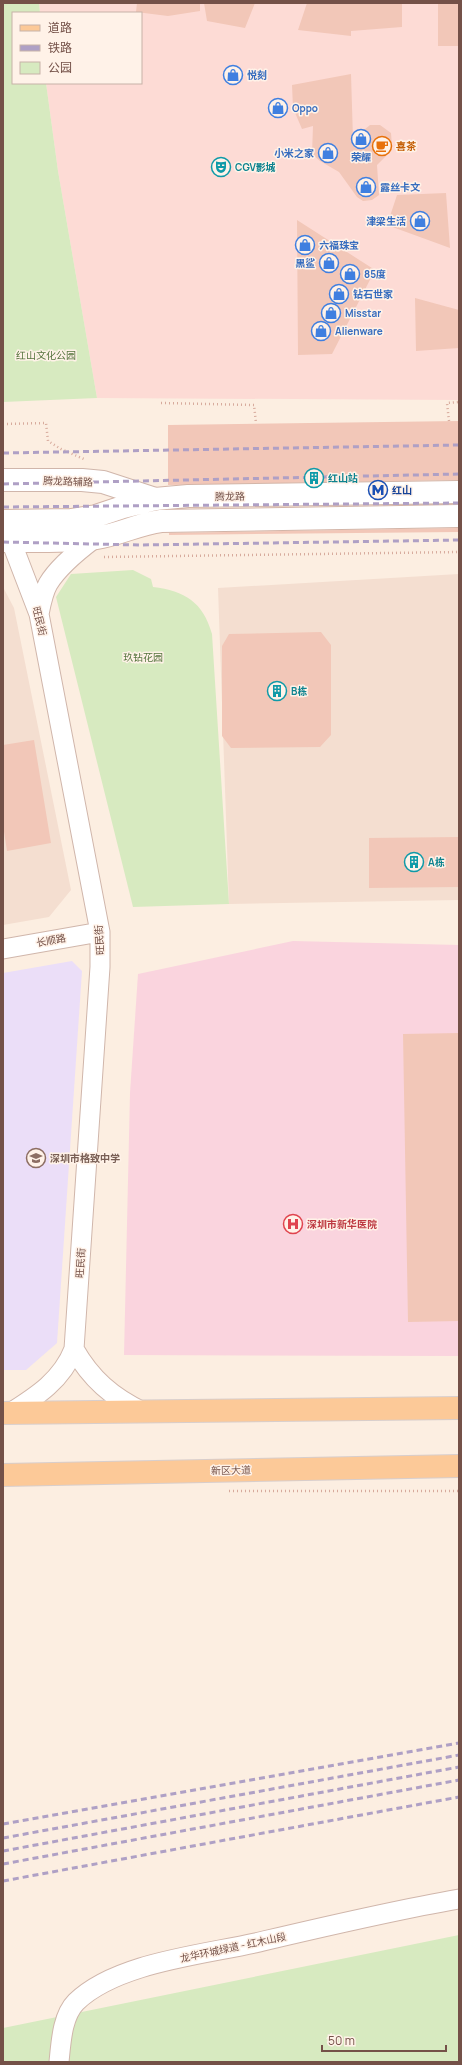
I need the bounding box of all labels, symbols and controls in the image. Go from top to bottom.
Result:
legend [12,12,142,84]
text: 道路 [48,19,72,36]
text: 铁路 [48,39,72,56]
text: 公园 [48,59,72,76]
shop icon: 悦刻 [222,64,244,86]
place label: 悦刻 [247,68,267,82]
shop icon: Oppo [267,97,289,119]
place label: Oppo [292,101,318,115]
shop icon: 荣耀 [350,128,372,150]
cafe icon: 喜茶 [371,135,393,157]
place label: 喜茶 [396,139,417,153]
shop icon: 小米之家 [317,142,339,164]
place label: 小米之家 [274,146,314,160]
place label: 荣耀 [351,150,371,164]
theatre icon: CGV影城 [210,156,232,178]
place label: CGV影城 [235,160,276,174]
shop icon: 露丝卡文 [355,176,377,198]
place label: 露丝卡文 [380,180,421,194]
shop icon: 津梁生活 [409,210,431,232]
place label: 津梁生活 [366,214,406,228]
shop icon: 六福珠宝 [294,234,316,256]
place label: 六福珠宝 [319,238,359,252]
shop icon: 黑鲨 [318,252,340,274]
place label: 黑鲨 [295,256,315,270]
shop icon: 85度 [339,263,361,285]
place label: 85度 [364,267,386,281]
shop icon: 钻石世家 [328,283,350,305]
place label: 钻石世家 [353,287,393,301]
shop icon: Misstar [320,302,342,324]
place label: Misstar [345,306,381,320]
shop icon: Alienware [310,320,332,342]
place label: Alienware [335,324,383,338]
park label: 红山文化公园 [16,348,76,362]
building icon: 红山站 [303,467,325,489]
place label: 红山站 [328,471,358,485]
street label: 腾龙路辅路 [43,473,93,489]
metro station icon: 红山 [367,479,389,501]
place label: 红山 [392,483,412,497]
street label: 腾龙路 [215,489,245,503]
street label: 旺民街 [30,605,50,637]
park label: 玖钻花园 [123,650,163,664]
building icon: B栋 [266,680,288,702]
place label: B栋 [291,684,307,698]
building icon: A栋 [403,851,425,873]
place label: A栋 [428,855,445,869]
street label: 旺民街 [91,925,107,955]
street label: 长顺路 [35,931,67,949]
school or university icon: 深圳市格致中学 [25,1147,47,1169]
place label: 深圳市格致中学 [50,1151,120,1165]
hospital icon: 深圳市新华医院 [282,1213,304,1235]
place label: 深圳市新华医院 [307,1217,377,1231]
street label: 旺民街 [72,1248,88,1278]
street label: 新区大道 [211,1463,251,1477]
street label: 龙华环城绿道 - 红木山段 [179,1929,287,1965]
scale bar [322,2027,446,2053]
text: 50 m [328,2032,355,2049]

